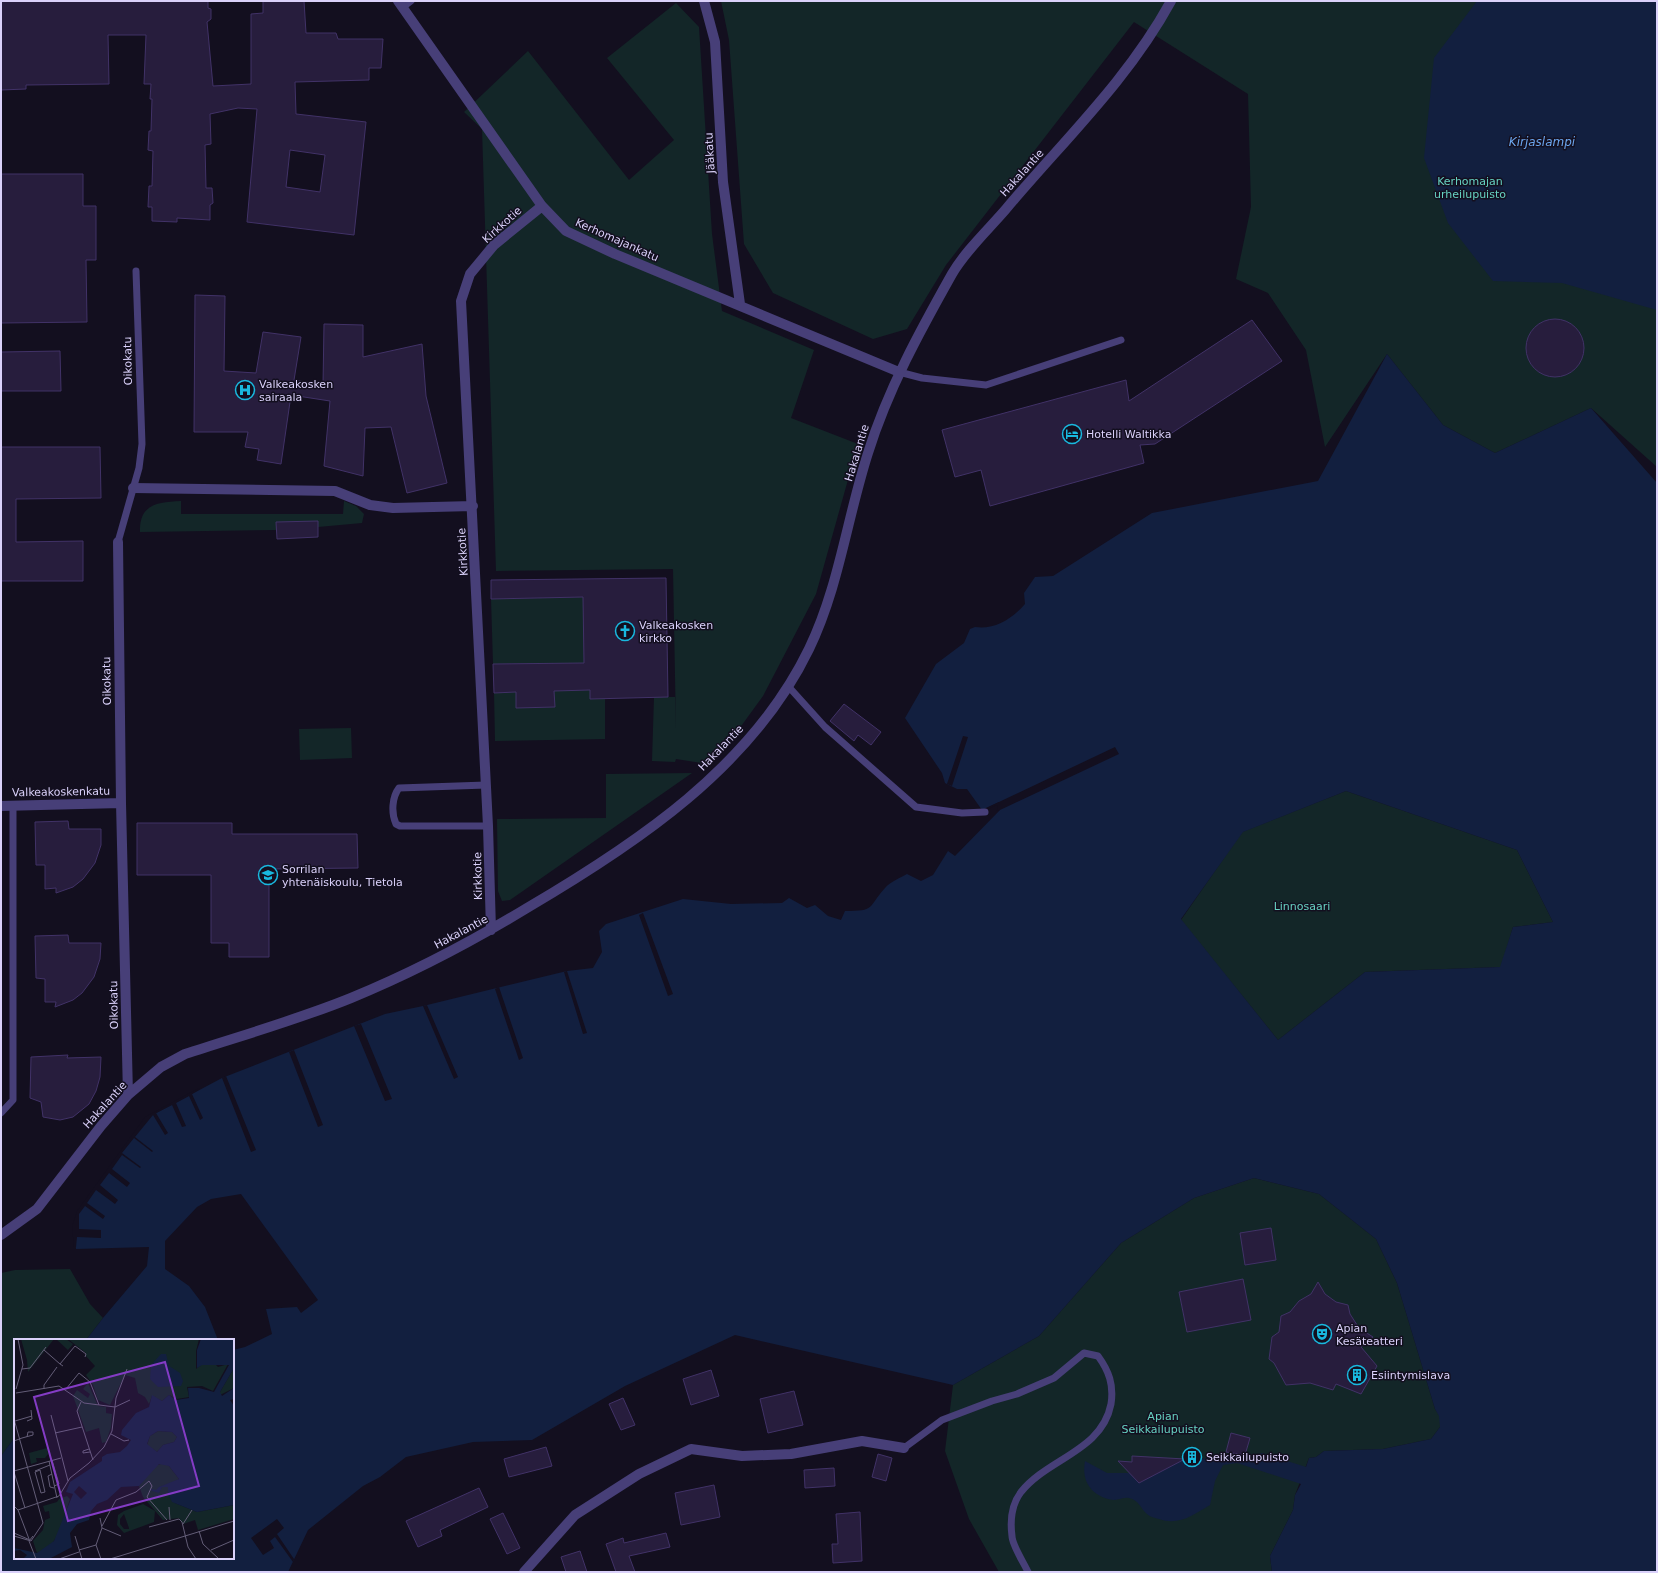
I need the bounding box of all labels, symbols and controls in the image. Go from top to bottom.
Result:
street label: Jääkatu [702,132,718,175]
water label: Kirjaslampi [1509,135,1576,149]
street label: Hakalantie [997,147,1047,199]
park label: Kerhomajan urheilupuisto [1434,175,1506,201]
street label: Kirkkotie [480,204,524,246]
street label: Kerhomajankatu [573,216,661,264]
street label: Oikokatu [121,337,135,385]
place label: Valkeakosken sairaala [259,378,333,404]
hospital icon: Valkeakosken sairaala [234,379,256,401]
street label: Hakalantie [842,423,872,483]
hotel icon: Hotelli Waltikka [1061,423,1083,445]
place label: Hotelli Waltikka [1086,428,1171,441]
street label: Kirkkotie [455,527,471,576]
place label: Valkeakosken kirkko [639,619,713,645]
church icon: Valkeakosken kirkko [614,620,636,642]
street label: Oikokatu [100,657,114,705]
street label: Hakalantie [696,722,746,774]
street label: Valkeakoskenkatu [12,785,110,799]
street label: Kirkkotie [471,852,485,900]
place label: Sorrilan yhtenäiskoulu, Tietola [282,863,403,889]
school or university icon: Sorrilan yhtenäiskoulu, Tietola [257,864,279,886]
park label: Linnosaari [1274,900,1330,913]
street label: Hakalantie [432,912,490,952]
street label: Oikokatu [107,981,121,1029]
street label: Hakalantie [80,1079,130,1131]
place label: Apian Kesäteatteri [1336,1322,1403,1348]
theatre icon: Apian Kesäteatteri [1311,1323,1333,1345]
inset map [14,1339,234,1559]
building icon: Esiintymislava [1346,1364,1368,1386]
place label: Esiintymislava [1371,1369,1450,1382]
park label: Apian Seikkailupuisto [1122,1410,1205,1436]
building icon: Seikkailupuisto [1181,1446,1203,1468]
place label: Seikkailupuisto [1206,1451,1289,1464]

